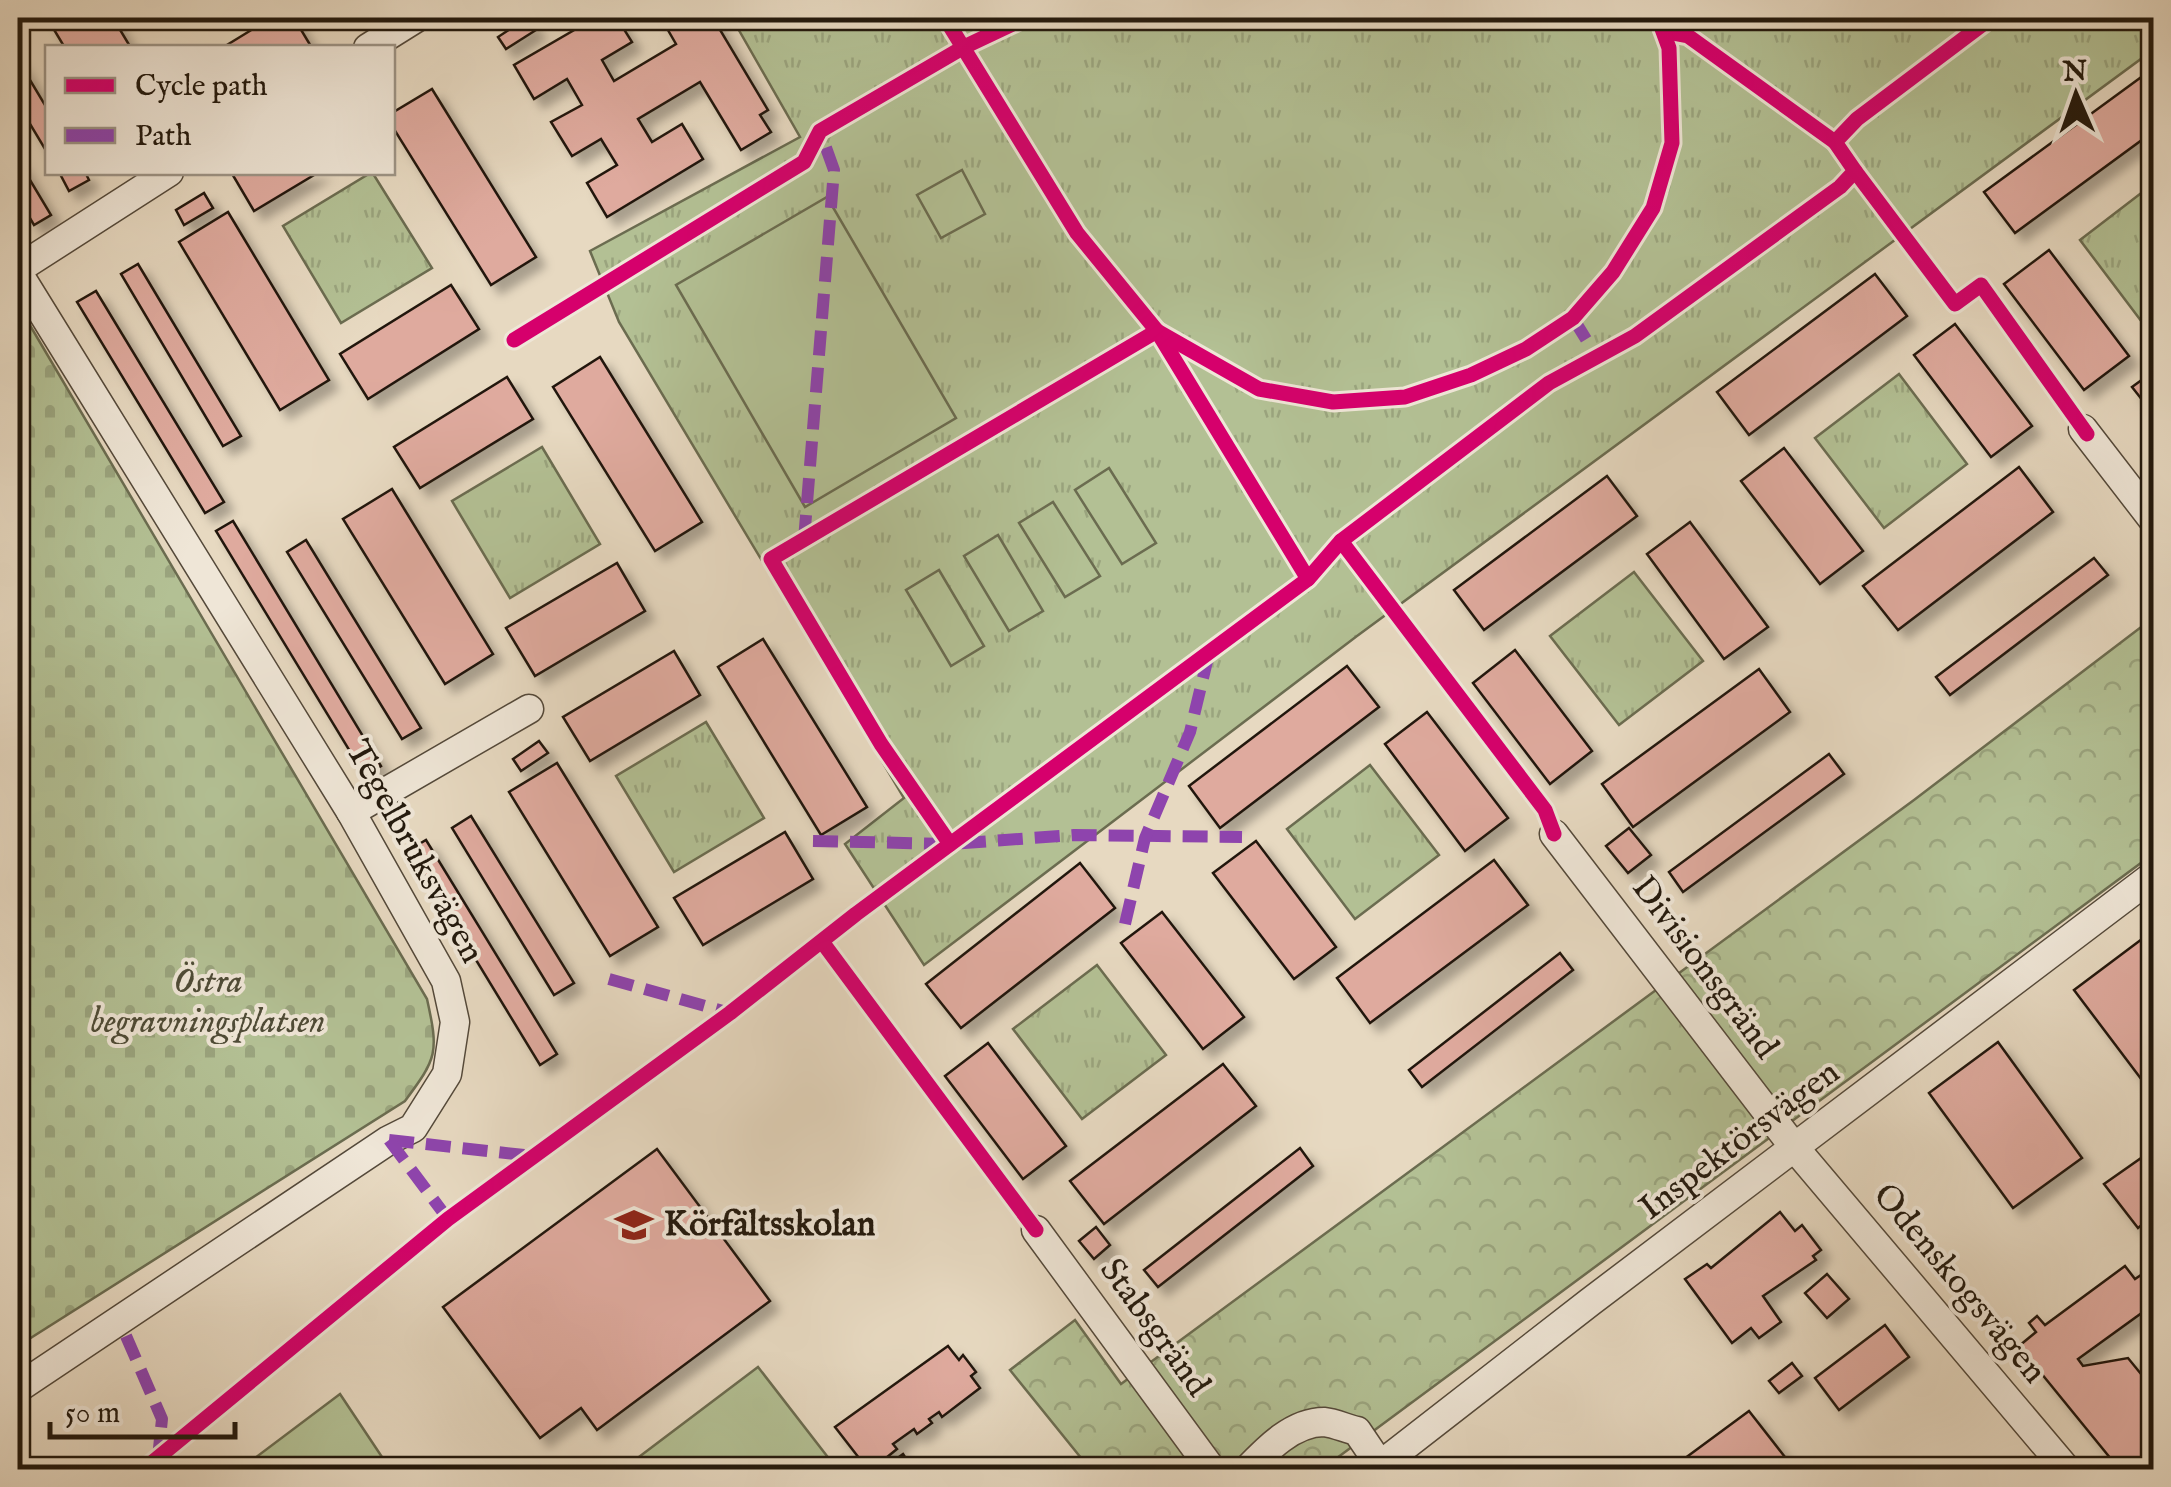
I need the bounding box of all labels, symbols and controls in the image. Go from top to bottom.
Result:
legend [45,45,395,175]
north arrow [2026,45,2126,145]
text: N [2061,55,2088,90]
text: Cycle path [135,68,268,106]
text: Path [135,118,191,156]
street label: Tegelbruksvägen [334,733,494,971]
street label: Divisionsgränd [1621,868,1788,1069]
park label: Östra begravningsplatsen [91,960,326,1045]
street label: Inspektörsvägen [1631,1051,1849,1231]
street label: Odenskogsvägen [1862,1175,2056,1393]
place label: Körfältsskolan [664,1203,876,1248]
school or university icon: Körfältsskolan [613,1204,655,1246]
street label: Stabsgränd [1089,1250,1220,1406]
scale bar [50,1377,235,1439]
text: 50 m [65,1395,120,1433]

